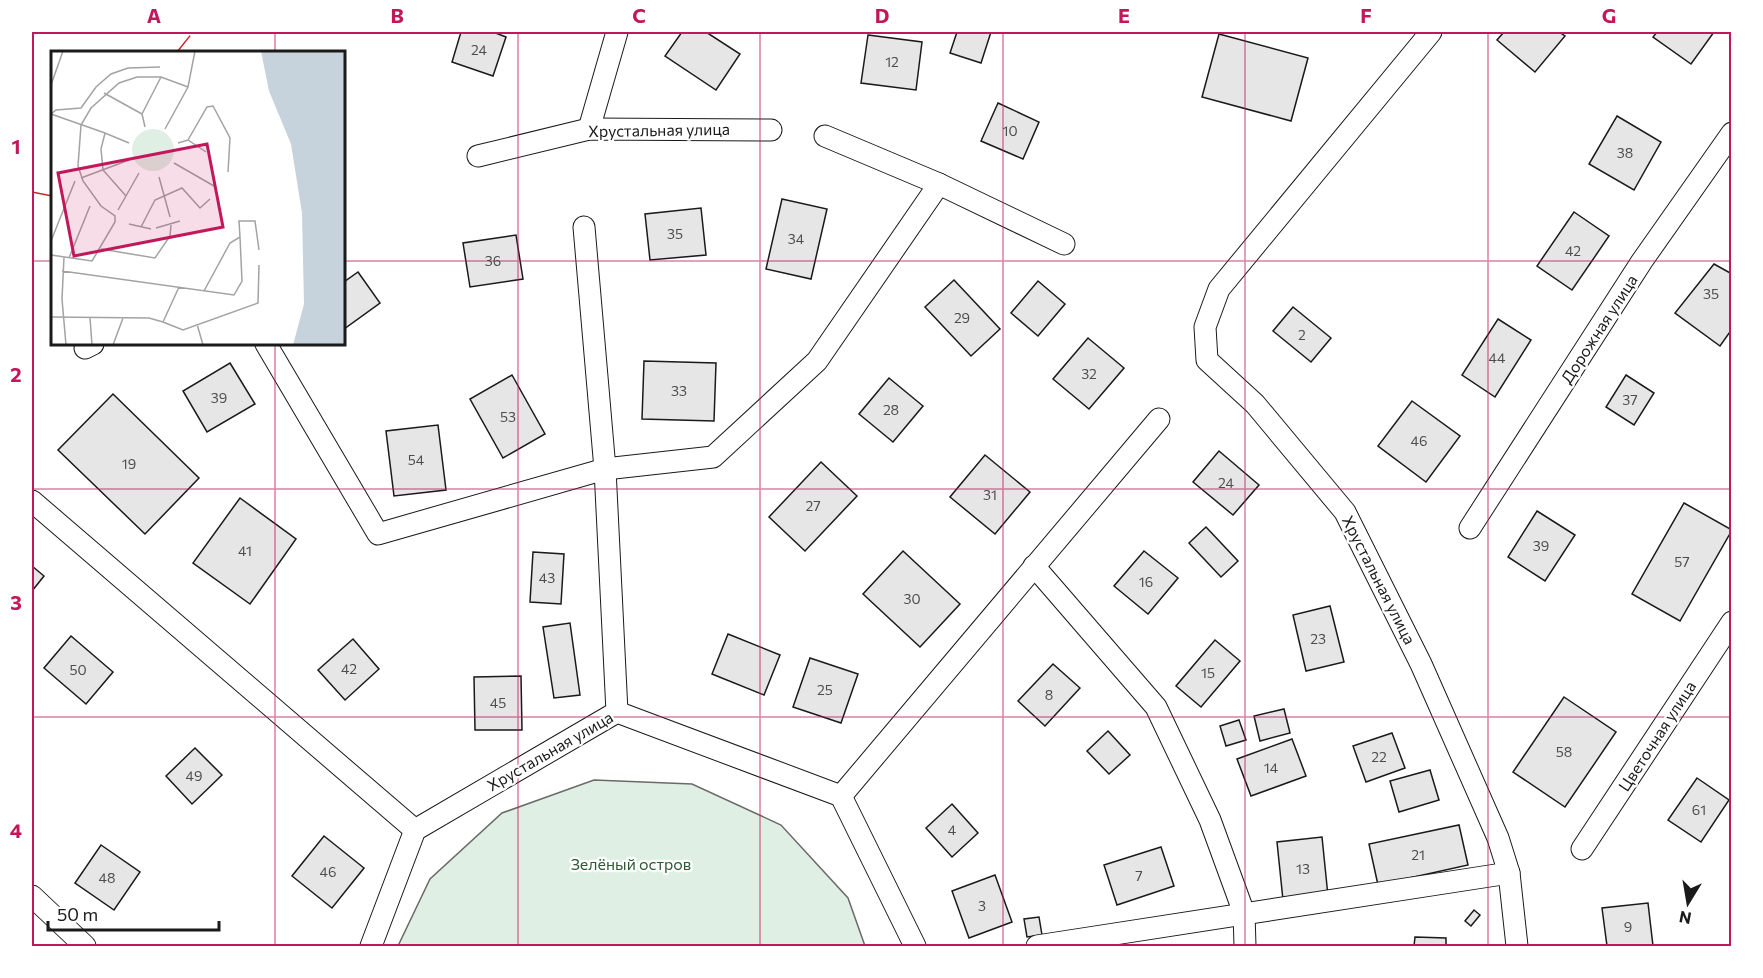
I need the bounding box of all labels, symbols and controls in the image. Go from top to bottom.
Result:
text: A [147,3,161,27]
text: B [390,3,404,27]
text: C [632,3,646,27]
text: D [875,3,889,27]
text: E [1118,3,1130,27]
text: F [1360,3,1372,27]
text: G [1602,3,1616,27]
house number: 24 [471,41,488,58]
inset map [51,51,345,345]
house number: 12 [885,53,899,70]
street label: Хрустальная улица [588,119,730,140]
house number: 10 [1002,122,1018,139]
text: 1 [11,134,21,158]
house number: 38 [1617,144,1633,161]
house number: 35 [667,225,683,242]
house number: 34 [788,230,805,247]
house number: 42 [1565,242,1581,259]
house number: 36 [485,252,501,269]
street label: Дорожная улица [1556,271,1641,387]
house number: 35 [1703,285,1719,302]
house number: 29 [954,309,970,326]
house number: 2 [1298,326,1306,343]
house number: 44 [1489,349,1506,366]
text: 2 [10,362,22,386]
house number: 32 [1081,365,1097,382]
house number: 33 [671,382,687,399]
house number: 39 [211,389,227,406]
house number: 37 [1622,391,1638,408]
house number: 28 [883,401,899,418]
house number: 53 [500,408,516,425]
house number: 46 [1411,432,1427,449]
house number: 54 [408,451,425,468]
house number: 19 [122,455,136,472]
house number: 24 [1218,474,1235,491]
house number: 31 [983,486,997,503]
house number: 27 [805,497,821,514]
street label: Хрустальная улица [1339,512,1420,647]
house number: 39 [1533,537,1549,554]
house number: 41 [238,542,252,559]
house number: 57 [1674,553,1690,570]
house number: 43 [539,569,555,586]
house number: 16 [1139,573,1153,590]
text: 3 [10,590,22,614]
house number: 30 [903,590,921,607]
house number: 23 [1310,630,1326,647]
house number: 42 [341,660,357,677]
house number: 50 [69,661,87,678]
house number: 15 [1201,664,1215,681]
street label: Цветочная улица [1614,677,1699,794]
house number: 25 [817,681,833,698]
house number: 8 [1045,686,1053,703]
house number: 45 [490,694,506,711]
street label: Хрустальная улица [484,707,616,794]
house number: 58 [1556,743,1572,760]
house number: 22 [1371,748,1387,765]
house number: 14 [1264,759,1279,776]
house number: 49 [186,767,202,784]
house number: 61 [1692,801,1706,818]
text: 4 [10,818,22,842]
house number: 4 [948,821,957,838]
house number: 21 [1411,846,1425,863]
park label: Зелёный остров [571,854,691,873]
house number: 13 [1296,860,1310,877]
house number: 46 [320,863,336,880]
house number: 7 [1135,867,1143,884]
house number: 48 [99,869,115,886]
north arrow [1658,873,1718,933]
scale bar [48,894,219,932]
house number: 3 [978,897,986,914]
text: 50 m [57,903,98,925]
text: N [1677,908,1693,929]
house number: 9 [1624,918,1632,935]

